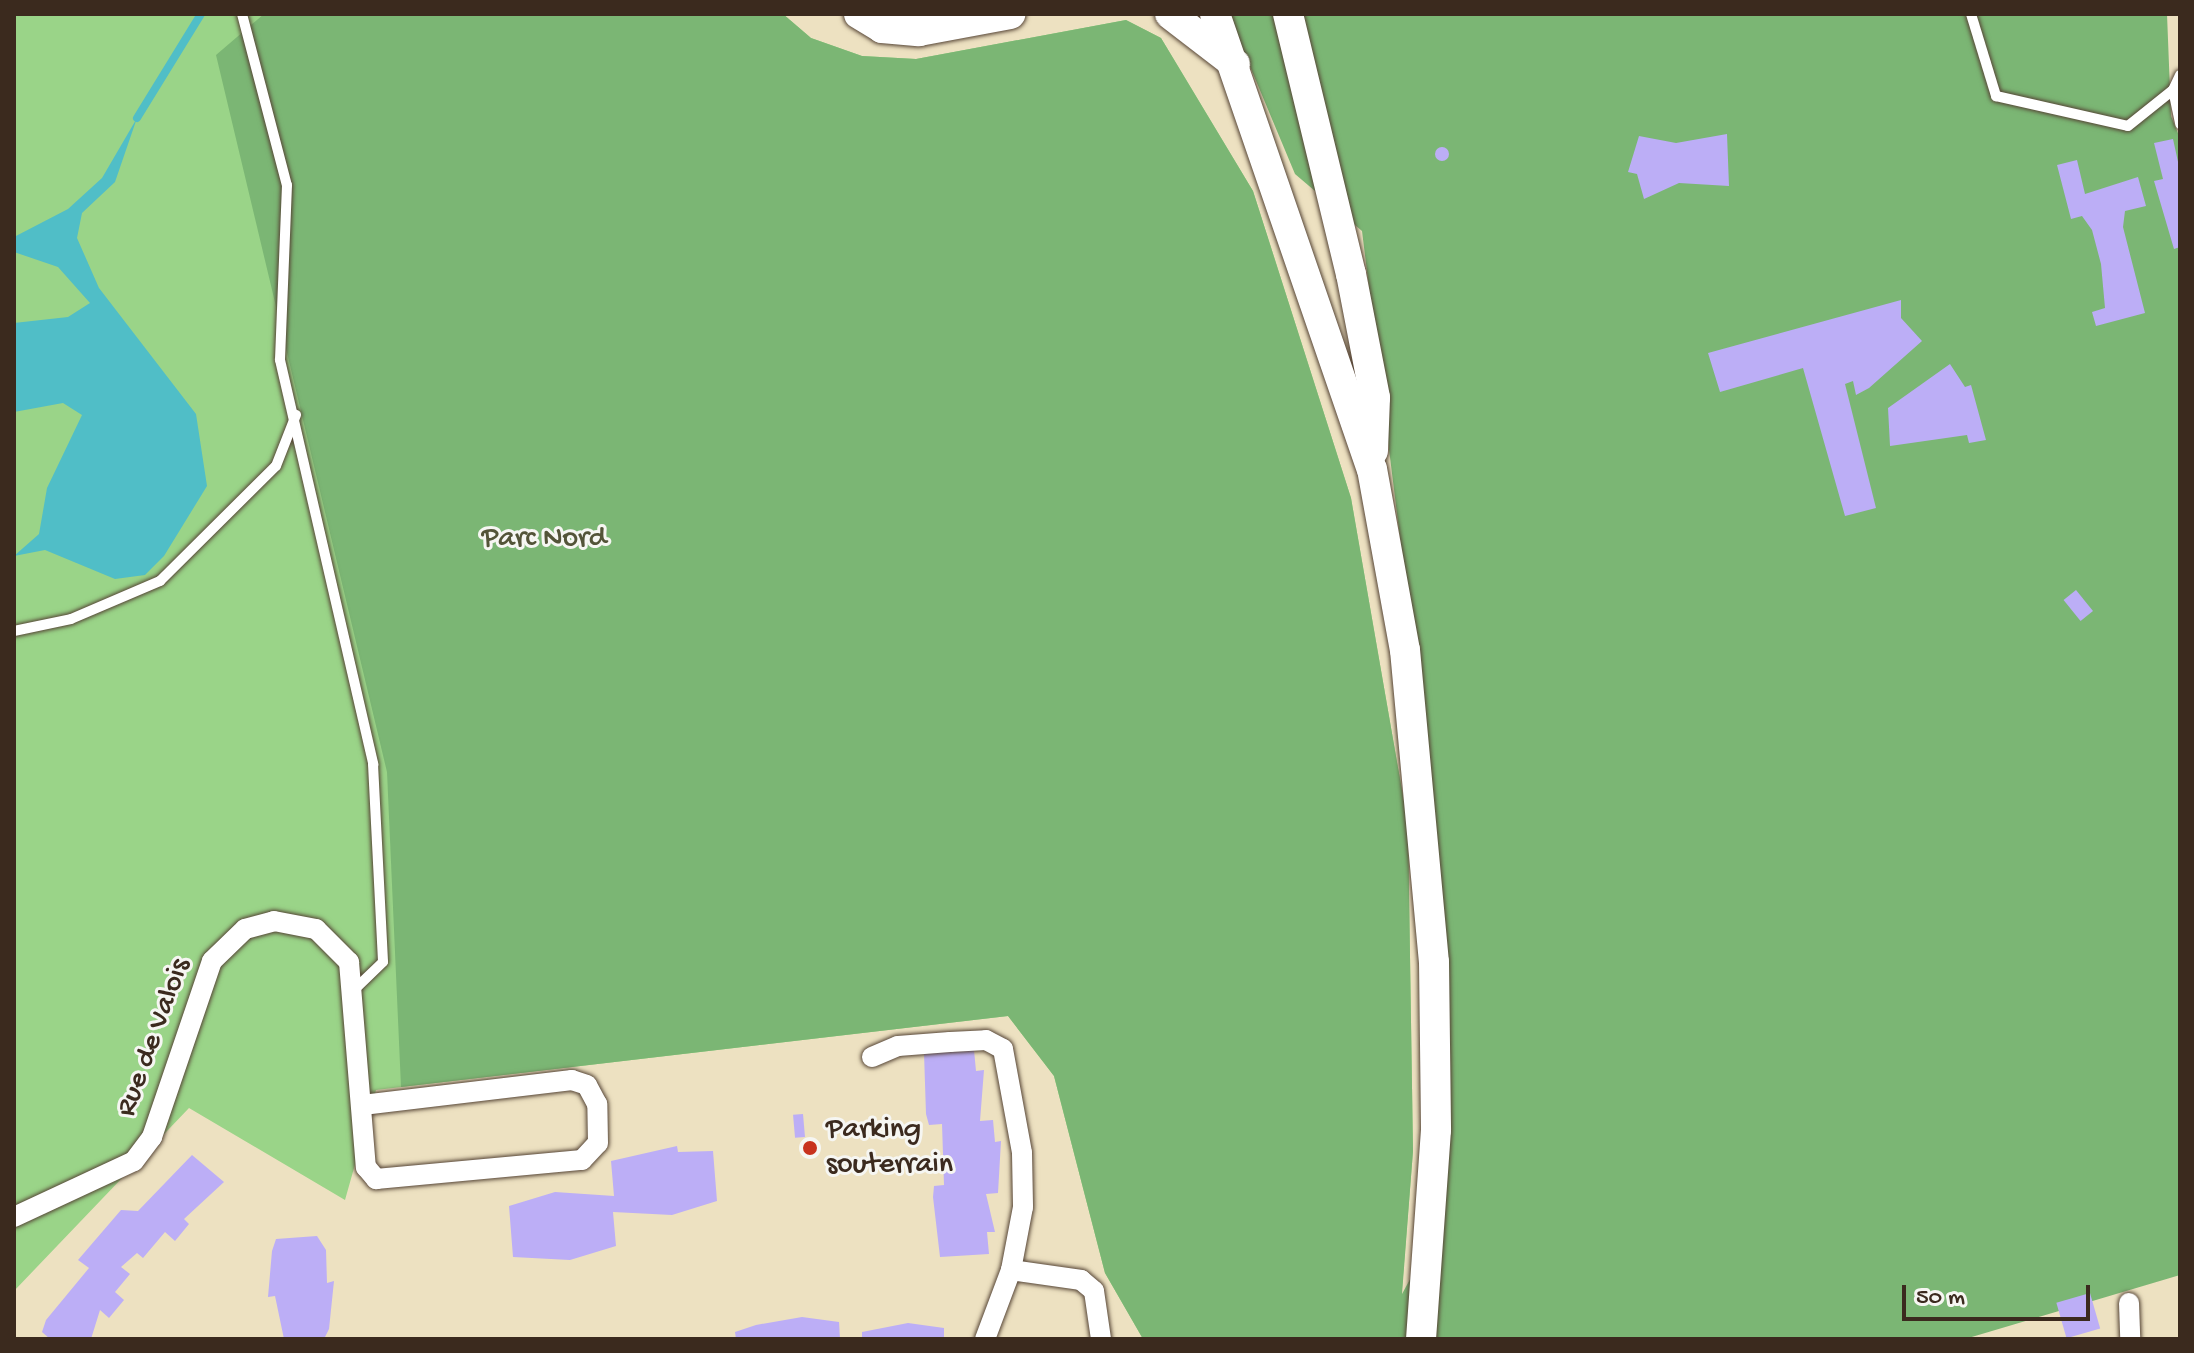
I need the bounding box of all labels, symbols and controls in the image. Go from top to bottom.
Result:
park label: Parc Nord [482,522,606,558]
street label: Rue de Valois [110,954,200,1122]
place label: Parking souterrain [826,1113,953,1184]
marker: Parking souterrain [801,1139,819,1157]
scale bar [1906,1269,2094,1319]
text: 50 m [1916,1284,1965,1313]

